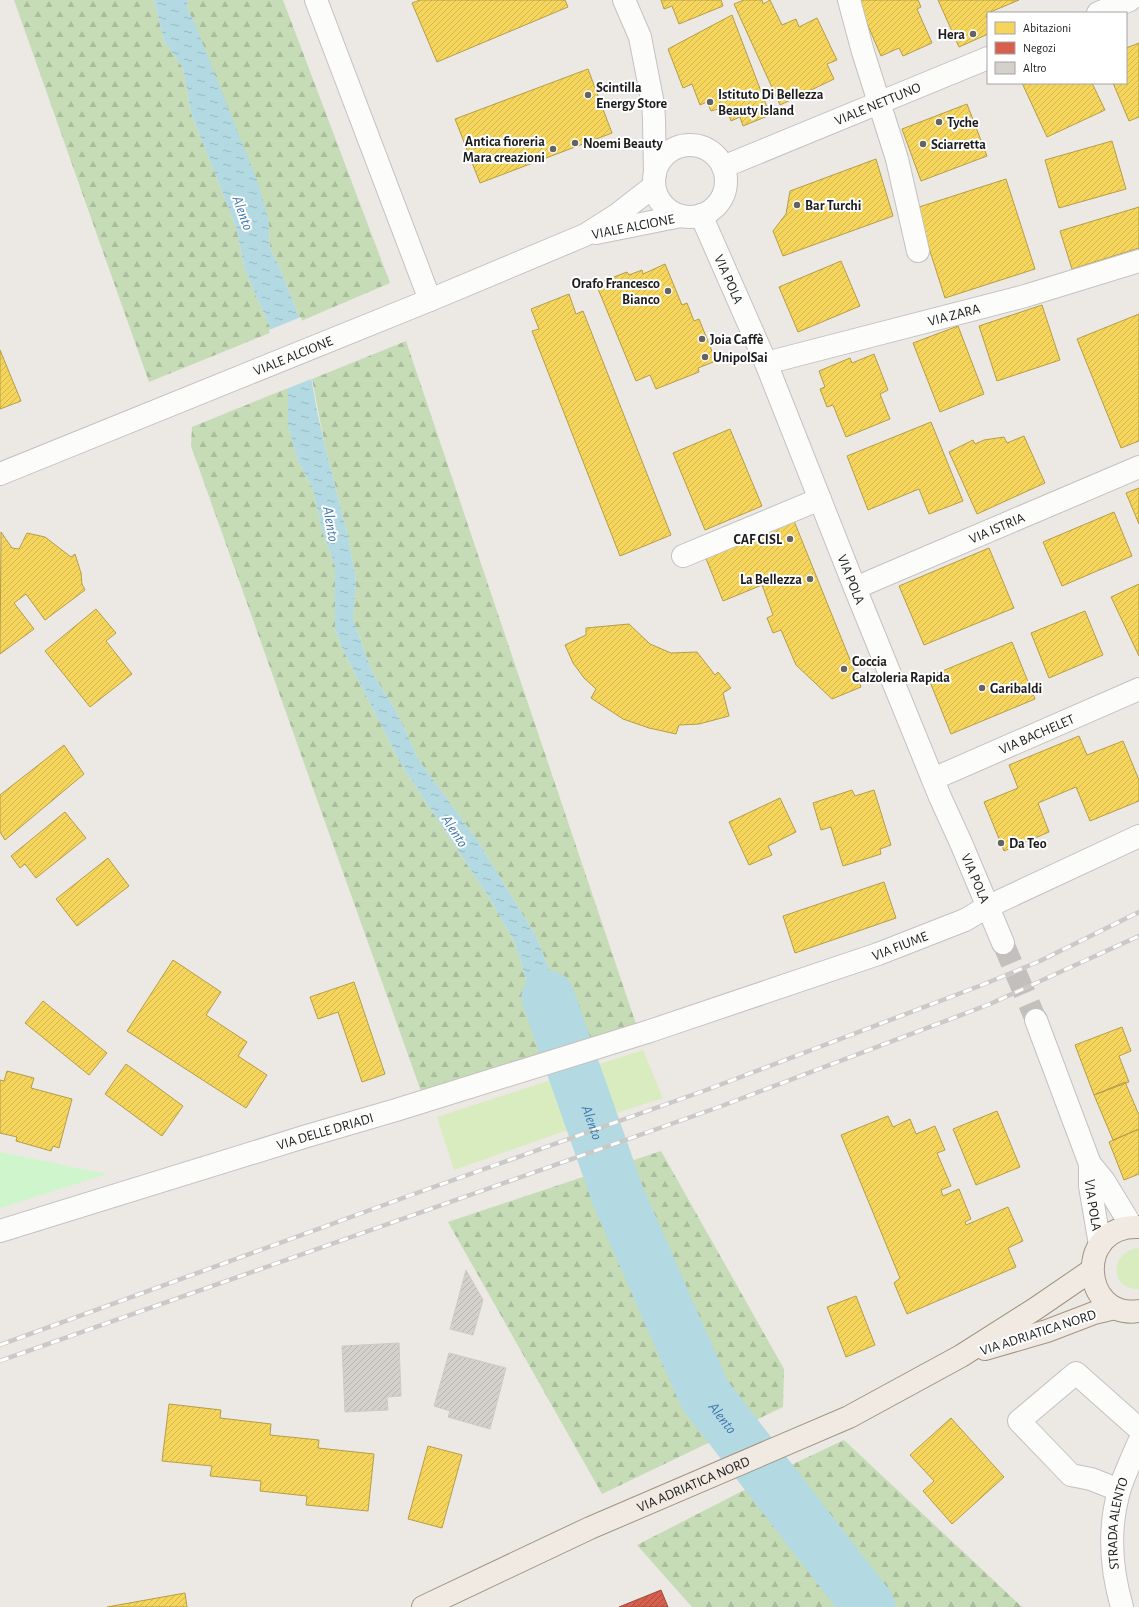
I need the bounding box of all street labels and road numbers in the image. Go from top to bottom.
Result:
street label: VIALE NETTUNO [833,80,923,128]
street label: VIALE ALCIONE [591,212,676,242]
street label: VIA POLA [711,253,745,306]
street label: VIA ZARA [926,302,982,329]
street label: VIALE ALCIONE [252,334,335,379]
street label: VIA ISTRIA [967,511,1027,547]
street label: VIA POLA [834,553,867,606]
street label: VIA BACHELET [997,712,1077,757]
street label: VIA POLA [958,852,991,905]
street label: VIA FIUME [870,929,930,963]
street label: VIA DELLE DRIADI [275,1111,375,1153]
street label: VIA POLA [1082,1179,1103,1232]
street label: VIA ADRIATICA NORD [979,1308,1098,1358]
street label: VIA ADRIATICA NORD [635,1454,752,1515]
street label: STRADA ALENTO [1106,1475,1131,1570]

